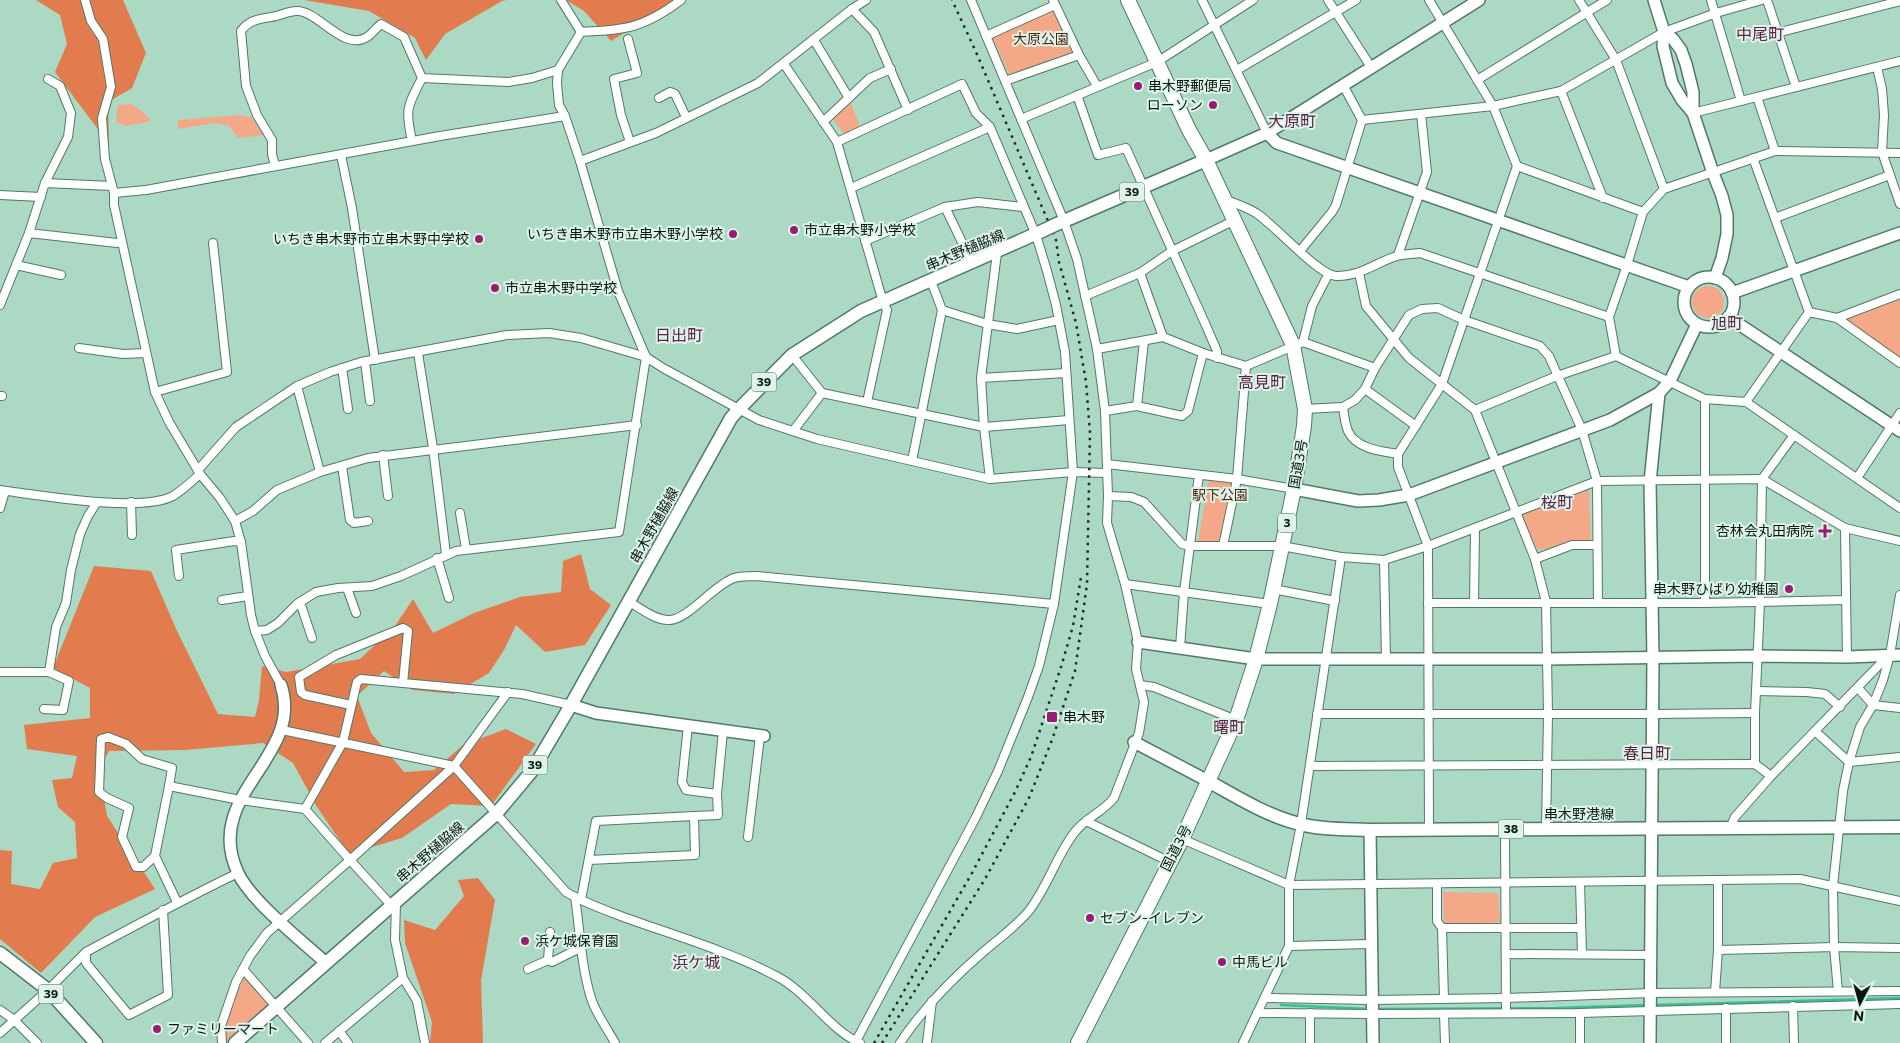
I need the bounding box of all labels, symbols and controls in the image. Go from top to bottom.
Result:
district label: 中尾町 [1736,24,1784,43]
park label: 大原公園 [1013,30,1069,47]
place label: 串木野郵便局 [1148,77,1232,94]
marker: 串木野郵便局 [1132,80,1144,92]
place label: ローソン [1147,96,1203,113]
marker: ローソン [1207,99,1219,111]
district label: 大原町 [1268,111,1316,130]
road number: 39 [1120,182,1144,202]
place label: 市立串木野小学校 [804,221,916,238]
marker: 市立串木野小学校 [788,224,800,236]
place label: いちき串木野市立串木野小学校 [527,225,723,242]
street label: 串木野樋脇線 [923,225,1007,274]
marker: いちき串木野市立串木野小学校 [727,228,739,240]
place label: いちき串木野市立串木野中学校 [273,230,469,247]
marker: いちき串木野市立串木野中学校 [473,233,485,245]
place label: 市立串木野中学校 [505,279,617,296]
marker: 市立串木野中学校 [489,282,501,294]
district label: 旭町 [1711,313,1743,332]
district label: 日出町 [655,325,703,344]
road number: 39 [752,372,776,392]
district label: 高見町 [1238,372,1286,391]
street label: 国道3号 [1285,438,1310,490]
street label: 串木野樋脇線 [626,484,681,566]
park label: 駅下公園 [1192,486,1248,503]
district label: 桜町 [1541,492,1573,511]
road number: 3 [1278,514,1296,532]
place label: 杏林会丸田病院 [1716,522,1814,539]
marker: 杏林会丸田病院 [1818,524,1832,538]
place label: 串木野ひばり幼稚園 [1653,580,1779,597]
marker: 串木野ひばり幼稚園 [1783,583,1795,595]
place label: 串木野 [1063,708,1105,725]
marker: 串木野 [1045,710,1059,724]
district label: 曙町 [1213,717,1245,736]
district label: 春日町 [1623,743,1671,762]
road number: 39 [522,756,548,774]
street label: 串木野港線 [1544,805,1614,822]
street label: 串木野樋脇線 [392,818,467,886]
road number: 38 [1498,820,1524,839]
street label: 国道3号 [1157,822,1194,874]
place label: セブン-イレブン [1100,909,1204,926]
marker: セブン-イレブン [1084,912,1096,924]
place label: 浜ケ城保育園 [535,932,619,949]
marker: 浜ケ城保育園 [519,935,531,947]
district label: 浜ケ城 [672,952,720,971]
place label: 中馬ビル [1232,953,1288,970]
marker: 中馬ビル [1216,956,1228,968]
north arrow [1835,978,1885,1028]
road number: 39 [38,984,64,1004]
text: N [1852,1007,1865,1025]
place label: ファミリーマート [167,1020,279,1037]
marker: ファミリーマート [151,1023,163,1035]

